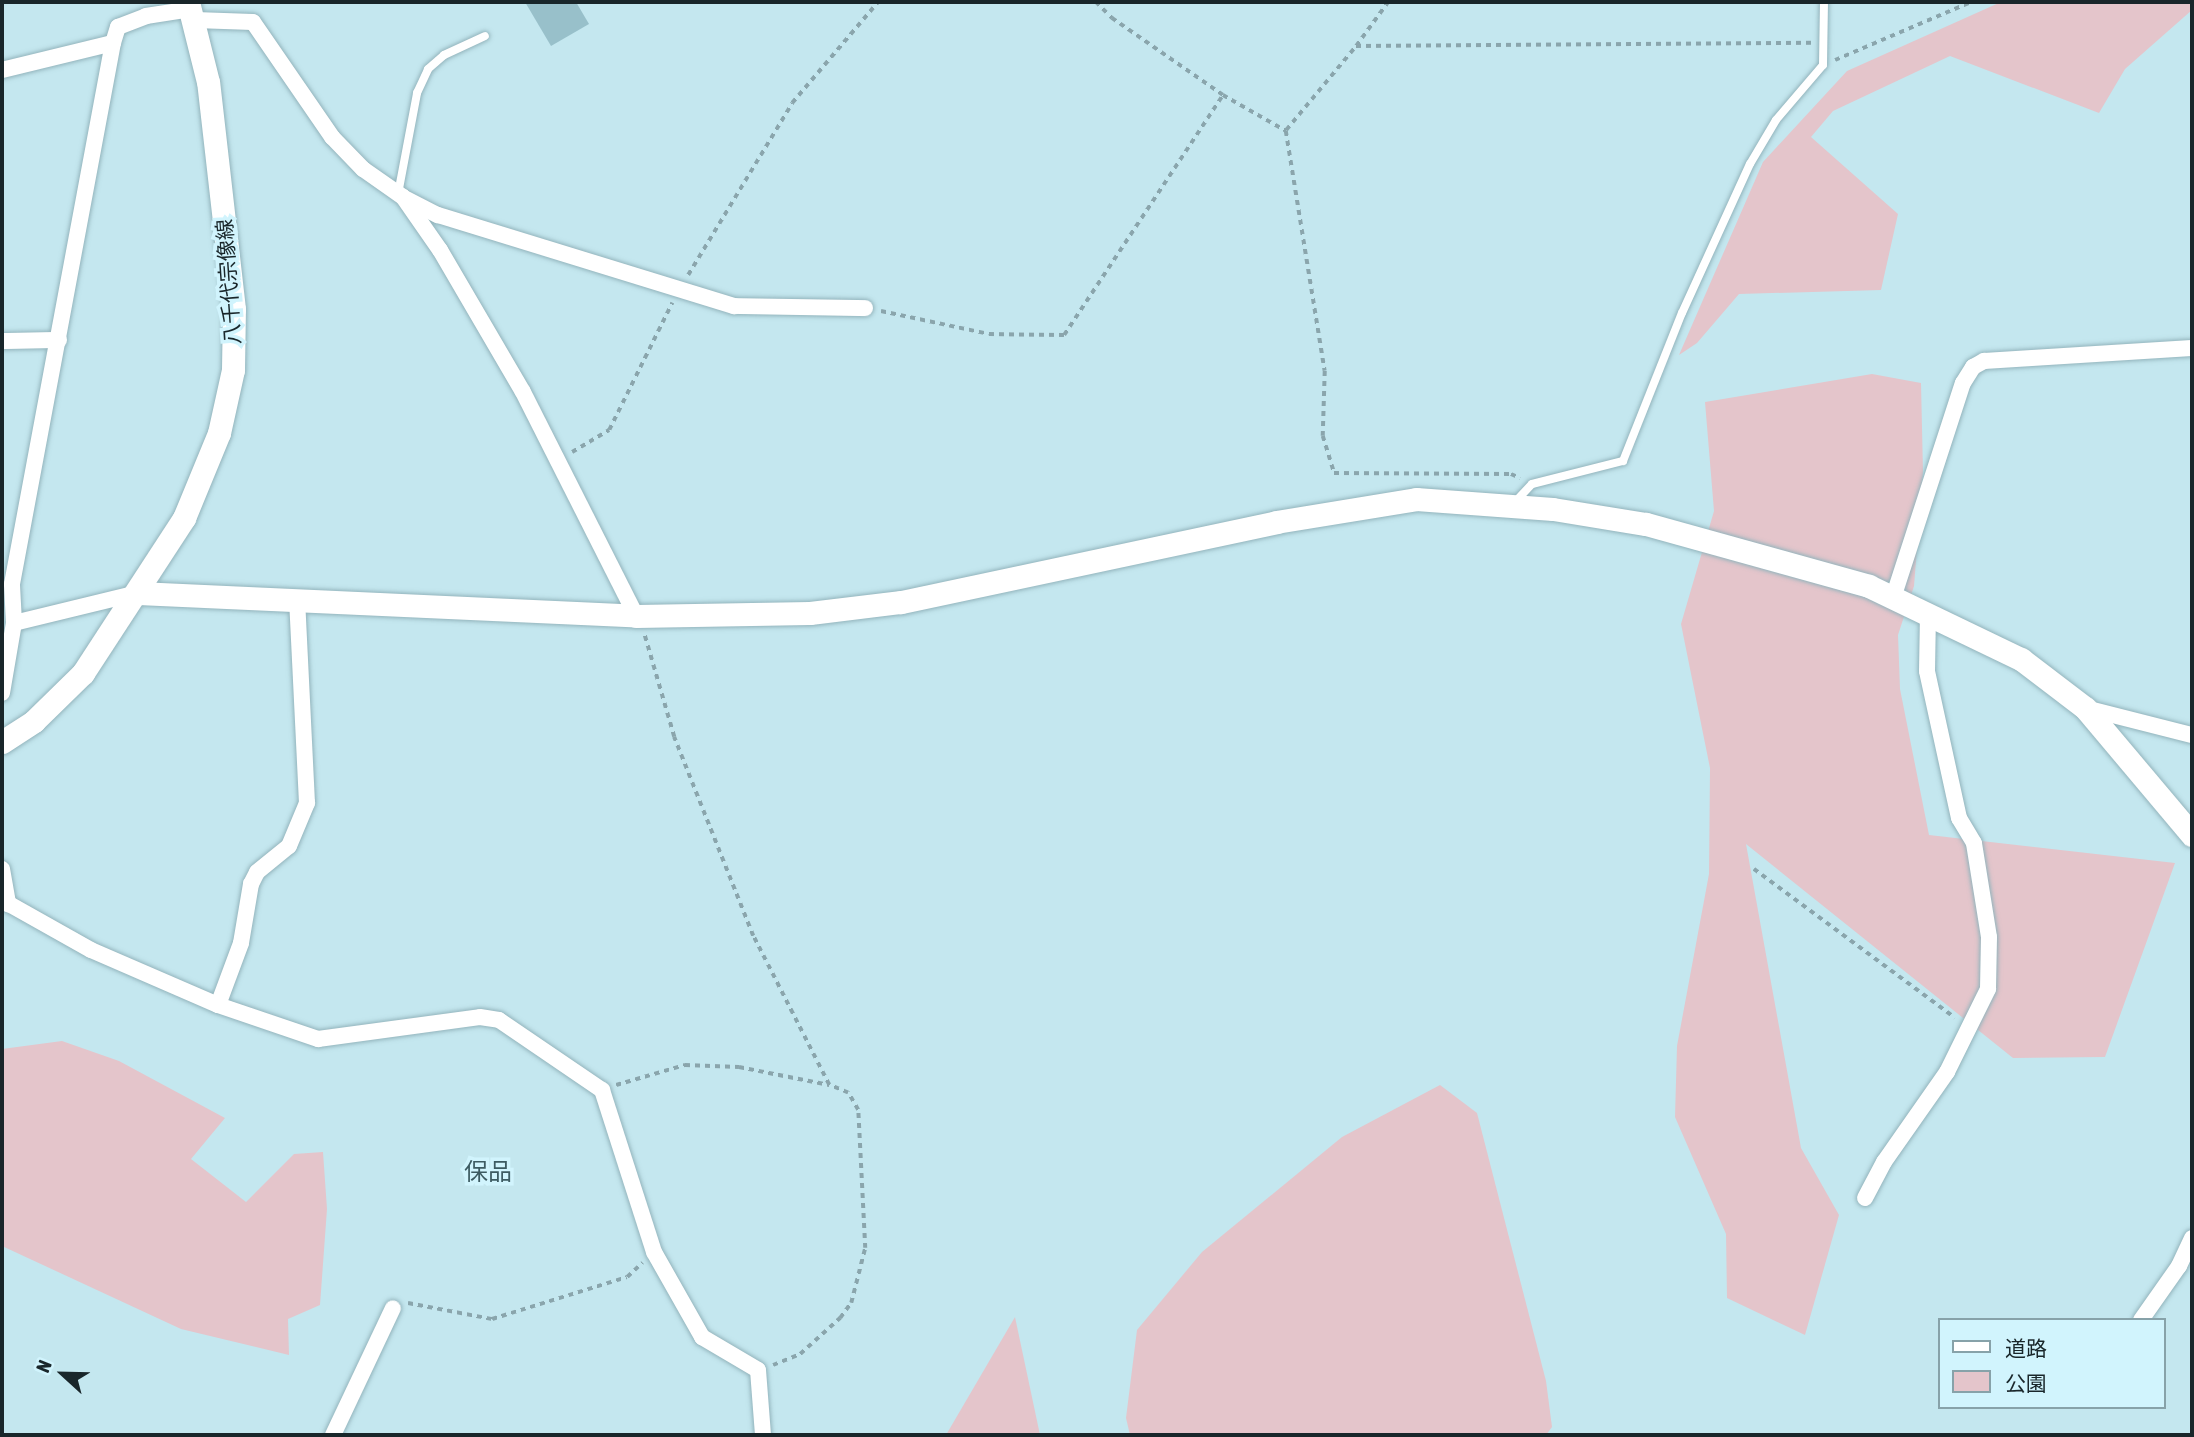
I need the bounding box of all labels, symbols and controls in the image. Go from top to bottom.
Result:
street label: 八千代宗像線 [211,218,245,346]
district label: 保品 [464,1158,512,1186]
legend [1938,1318,2166,1409]
text: 道路 [2005,1336,2047,1360]
north arrow [28,1339,98,1409]
text: N [31,1357,56,1375]
text: 公園 [2005,1371,2047,1395]

